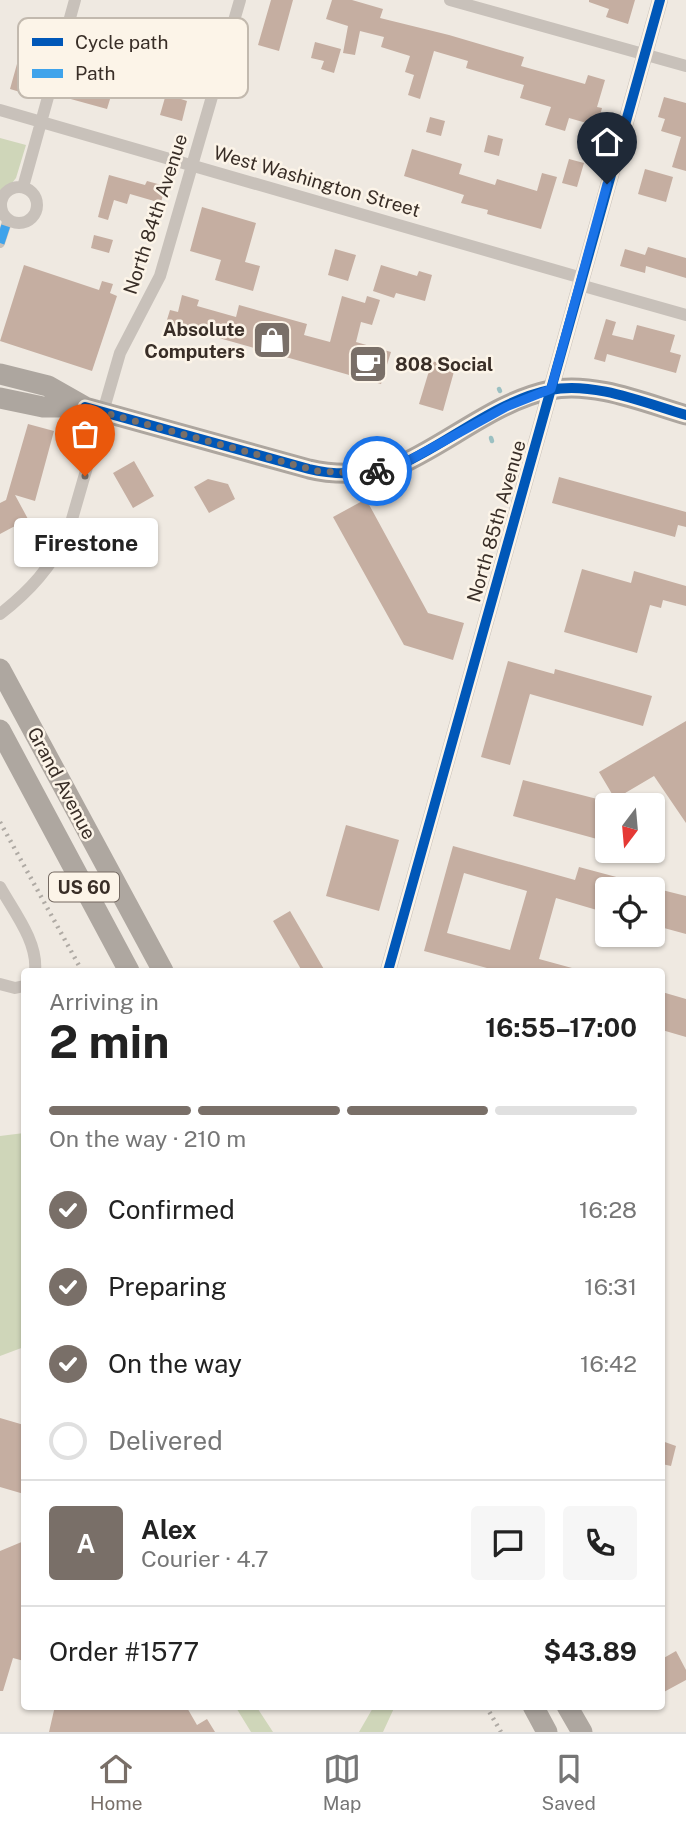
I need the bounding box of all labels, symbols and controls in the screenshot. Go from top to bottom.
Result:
legend [18,18,248,98]
text: Cycle path [75,31,168,53]
text: Path [75,62,115,84]
pin [577,112,637,184]
icon: home [588,123,626,161]
street label: North 84th Avenue [119,131,191,297]
street label: West Washington Street [211,141,423,221]
place label: Absolute Computers [144,318,245,362]
shop icon: Absolute Computers [251,319,293,361]
cafe icon: 808 Social [347,343,389,385]
place label: 808 Social [395,353,493,375]
pin [55,404,115,476]
icon: bag [66,415,104,453]
courier [342,436,412,506]
street label: North 85th Avenue [462,437,530,605]
icon: bike [358,452,396,490]
callout: Firestone [13,518,157,567]
text: Firestone [34,529,138,556]
street label: Grand Avenue [23,723,101,843]
north arrow [595,793,665,863]
map controls [595,793,665,947]
road number: US 60 [49,872,119,902]
button: locate [595,877,665,947]
text: Arriving in [49,988,159,1015]
text: 16:55–17:00 [485,1012,637,1043]
text: 2 min [49,1014,169,1068]
text: On the way · 210 m [49,1125,246,1152]
icon: check [49,1191,87,1229]
text: Confirmed [108,1194,235,1225]
text: 16:28 [579,1196,637,1223]
icon: check [49,1268,87,1306]
text: Preparing [108,1271,227,1302]
text: 16:31 [584,1273,637,1300]
icon: check [49,1345,87,1383]
text: On the way [108,1348,242,1379]
text: 16:42 [580,1350,637,1377]
text: Delivered [108,1425,223,1456]
button: chat [471,1506,545,1580]
button: phone [563,1506,637,1580]
text: Alex [141,1514,197,1545]
text: A [77,1528,95,1559]
text: Courier · 4.7 [141,1545,269,1572]
text: Order #1577 [49,1636,199,1667]
text: $43.89 [543,1636,637,1667]
tab: Home [90,1750,142,1814]
tab: Map [323,1750,361,1814]
tab: Saved [542,1750,596,1814]

